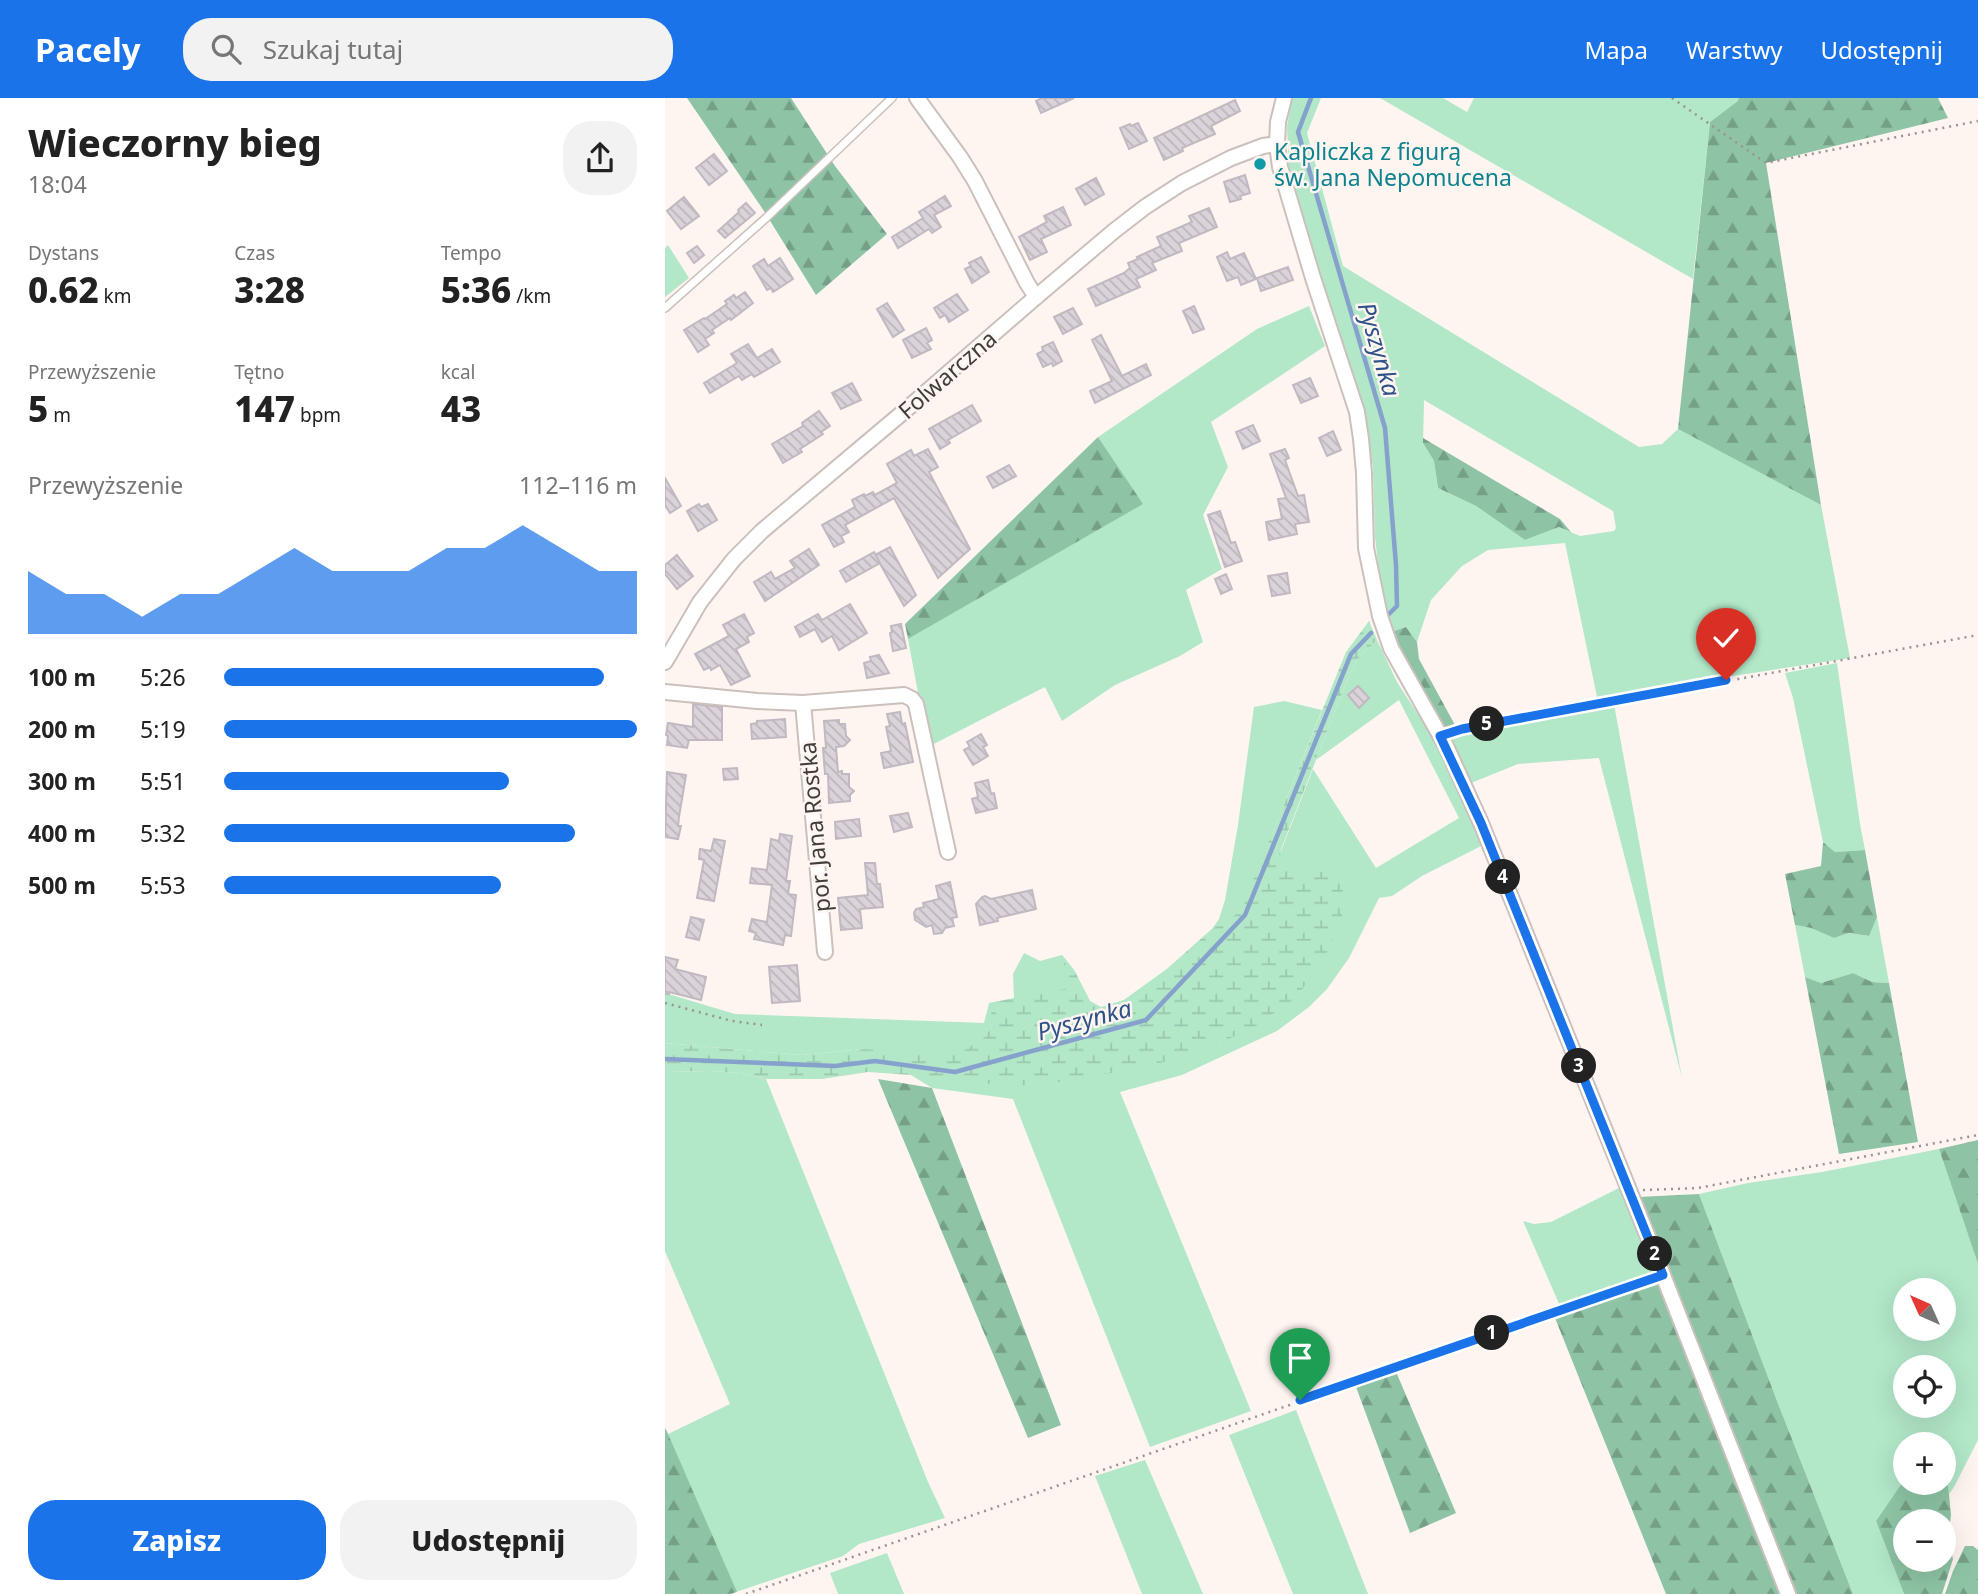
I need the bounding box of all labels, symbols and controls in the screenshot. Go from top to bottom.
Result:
search box [183,18,673,81]
text: Pacely [35,27,141,72]
icon: search [207,30,245,68]
text: Szukaj tutaj [263,31,403,67]
text: Mapa [1585,33,1648,66]
text: Warstwy [1686,33,1783,66]
text: Udostępnij [1821,33,1943,66]
text: Wieczorny bieg [28,116,322,168]
button: share [563,121,637,195]
place label: Kapliczka z figurą św. Jana Nepomucena [1274,135,1512,193]
marker: Kapliczka z figurą św. Jana Nepomucena [1252,156,1268,172]
text: 18:04 [28,168,87,200]
text: Dystans [28,240,99,266]
text: Czas [234,240,275,266]
text: Tempo [441,240,502,266]
text: 0.62 [28,266,99,313]
text: 3:28 [234,266,305,313]
text: 5:36 [441,266,511,313]
text: km [99,283,132,309]
text: /km [511,283,551,309]
water label: Pyszynka [1351,298,1409,400]
street label: Folwarczna [891,322,1003,426]
text: Przewyższenie [28,359,156,385]
text: Tętno [234,359,284,385]
text: kcal [441,359,475,385]
text: 5 [28,385,48,432]
text: 147 [234,385,295,432]
text: 43 [441,385,481,432]
text: m [48,402,71,428]
text: bpm [295,402,341,428]
text: Przewyższenie [28,469,183,501]
text: 112–116 m [519,469,637,501]
pin [1696,608,1756,680]
icon: check [1707,619,1745,657]
text: 100 m [28,661,96,693]
text: 5:26 [140,661,186,693]
pin: 5 [1469,706,1505,742]
text: 5 [1481,710,1492,736]
text: 200 m [28,713,96,745]
text: 5:19 [140,713,186,745]
street label: por. Jana Rostka [791,740,837,914]
text: 300 m [28,765,96,797]
text: 5:51 [140,765,186,797]
text: 400 m [28,817,96,849]
text: 5:32 [140,817,186,849]
pin: 4 [1485,860,1521,894]
text: 4 [1497,863,1508,889]
text: 500 m [28,869,96,901]
text: 5:53 [140,869,186,901]
water label: Pyszynka [1033,990,1135,1047]
pin: 3 [1562,1048,1597,1084]
text: 3 [1573,1052,1584,1078]
pin: 2 [1637,1236,1672,1272]
text: 2 [1649,1240,1660,1266]
north arrow [1893,1278,1957,1340]
map controls [1893,1278,1956,1572]
pin: 1 [1475,1316,1509,1350]
text: 1 [1486,1319,1497,1345]
pin [1270,1328,1330,1400]
icon: arrive [1281,1339,1319,1377]
button: locate [1893,1355,1956,1418]
button: + [1893,1432,1956,1495]
button: Zapisz [28,1500,326,1580]
button: Udostępnij [340,1500,637,1580]
button: − [1893,1509,1956,1572]

